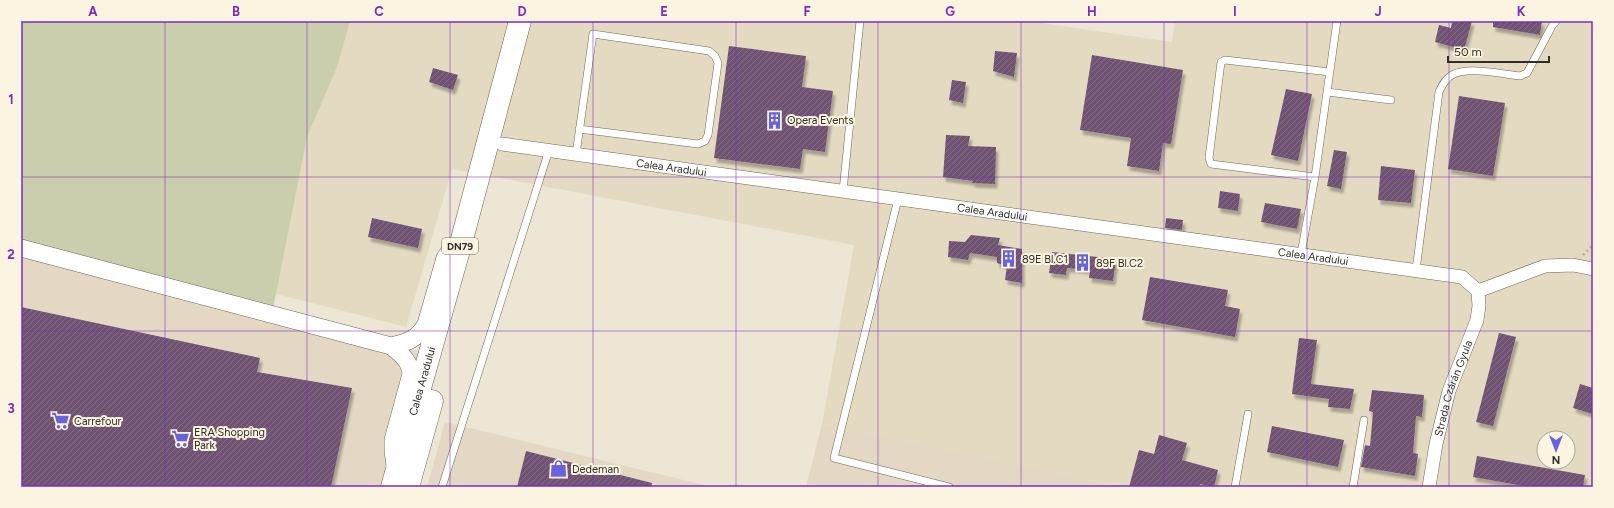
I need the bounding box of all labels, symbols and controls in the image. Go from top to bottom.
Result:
text: A [88,4,98,19]
text: B [232,4,240,19]
text: C [374,4,384,19]
text: D [517,4,527,19]
text: E [660,4,668,19]
text: F [803,4,811,19]
text: G [945,4,955,19]
text: H [1087,4,1097,19]
text: I [1233,4,1237,19]
text: J [1374,4,1382,19]
text: K [1517,4,1526,19]
scale bar [1448,38,1549,64]
text: 50 m [1454,45,1482,59]
text: 1 [8,92,14,107]
building icon: Opera Events [764,110,784,130]
place label: Opera Events [787,114,854,127]
street label: Calea Aradului [635,157,707,179]
street label: Calea Aradului [956,201,1028,224]
road number: DN79 [442,238,478,254]
street label: Calea Aradului [1277,246,1349,268]
text: 2 [7,247,15,262]
building icon: 89E Bl.C1 [999,249,1019,269]
place label: 89E Bl.C1 [1022,253,1068,266]
building icon: 89F Bl.C2 [1073,253,1093,273]
place label: 89F Bl.C2 [1096,257,1143,270]
street label: Strada Czárán Gyula [1432,338,1475,438]
street label: Calea Aradului [407,345,438,417]
text: 3 [7,401,15,416]
supermarket icon: Carrefour [51,411,71,431]
place label: Carrefour [74,415,122,428]
place label: ERA Shopping Park [194,426,265,452]
supermarket icon: ERA Shopping Park [171,428,191,448]
north arrow [1536,430,1576,470]
text: N [1552,453,1560,466]
shop icon: Dedeman [549,459,569,479]
place label: Dedeman [572,463,619,476]

